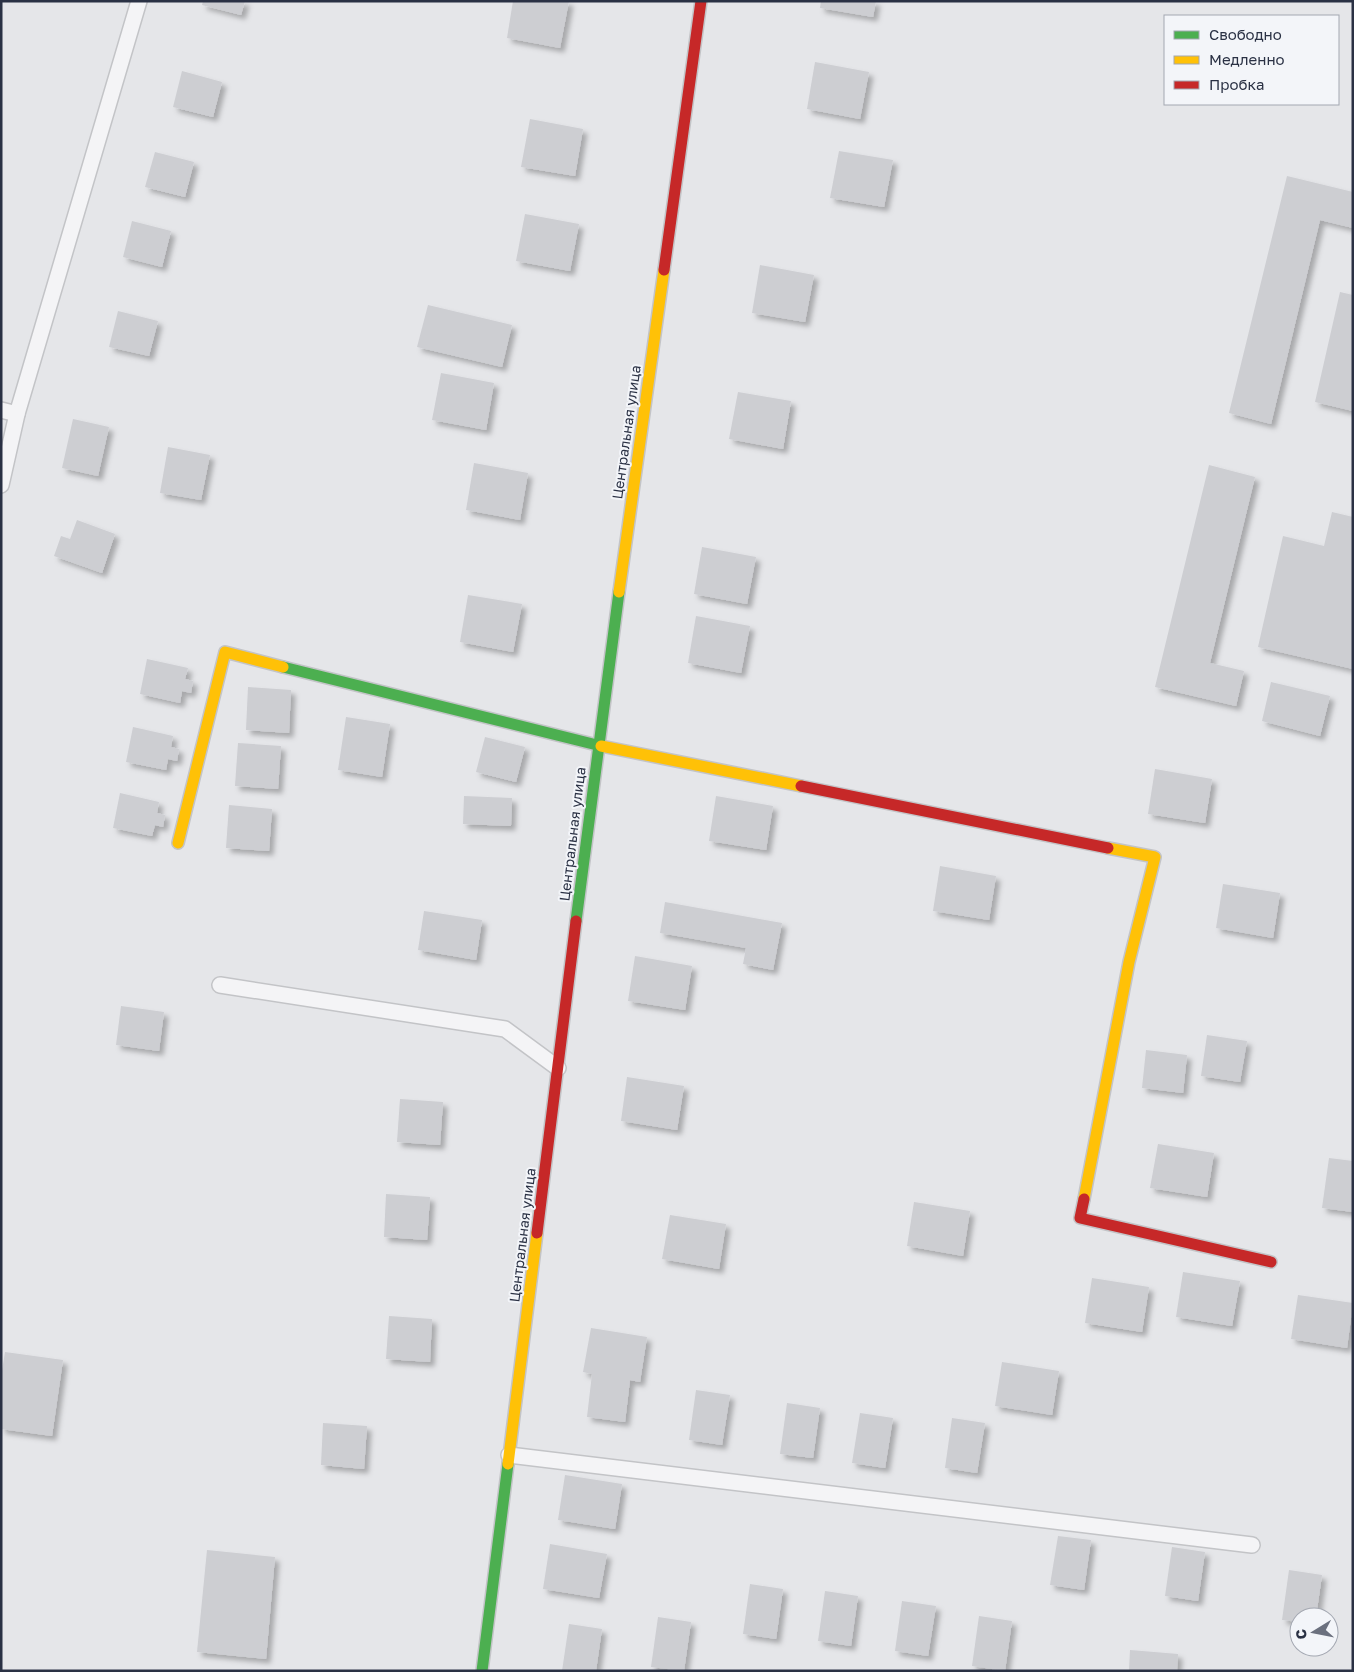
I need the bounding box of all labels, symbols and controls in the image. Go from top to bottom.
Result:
legend [1164,15,1339,105]
text: Свободно [1209,25,1282,43]
text: Медленно [1209,50,1285,68]
text: Пробка [1209,75,1264,93]
street label: Центральная улица [608,364,644,500]
street label: Центральная улица [555,766,589,902]
street label: Центральная улица [505,1167,539,1303]
north arrow [1289,1607,1339,1657]
text: С [1291,1628,1310,1641]

